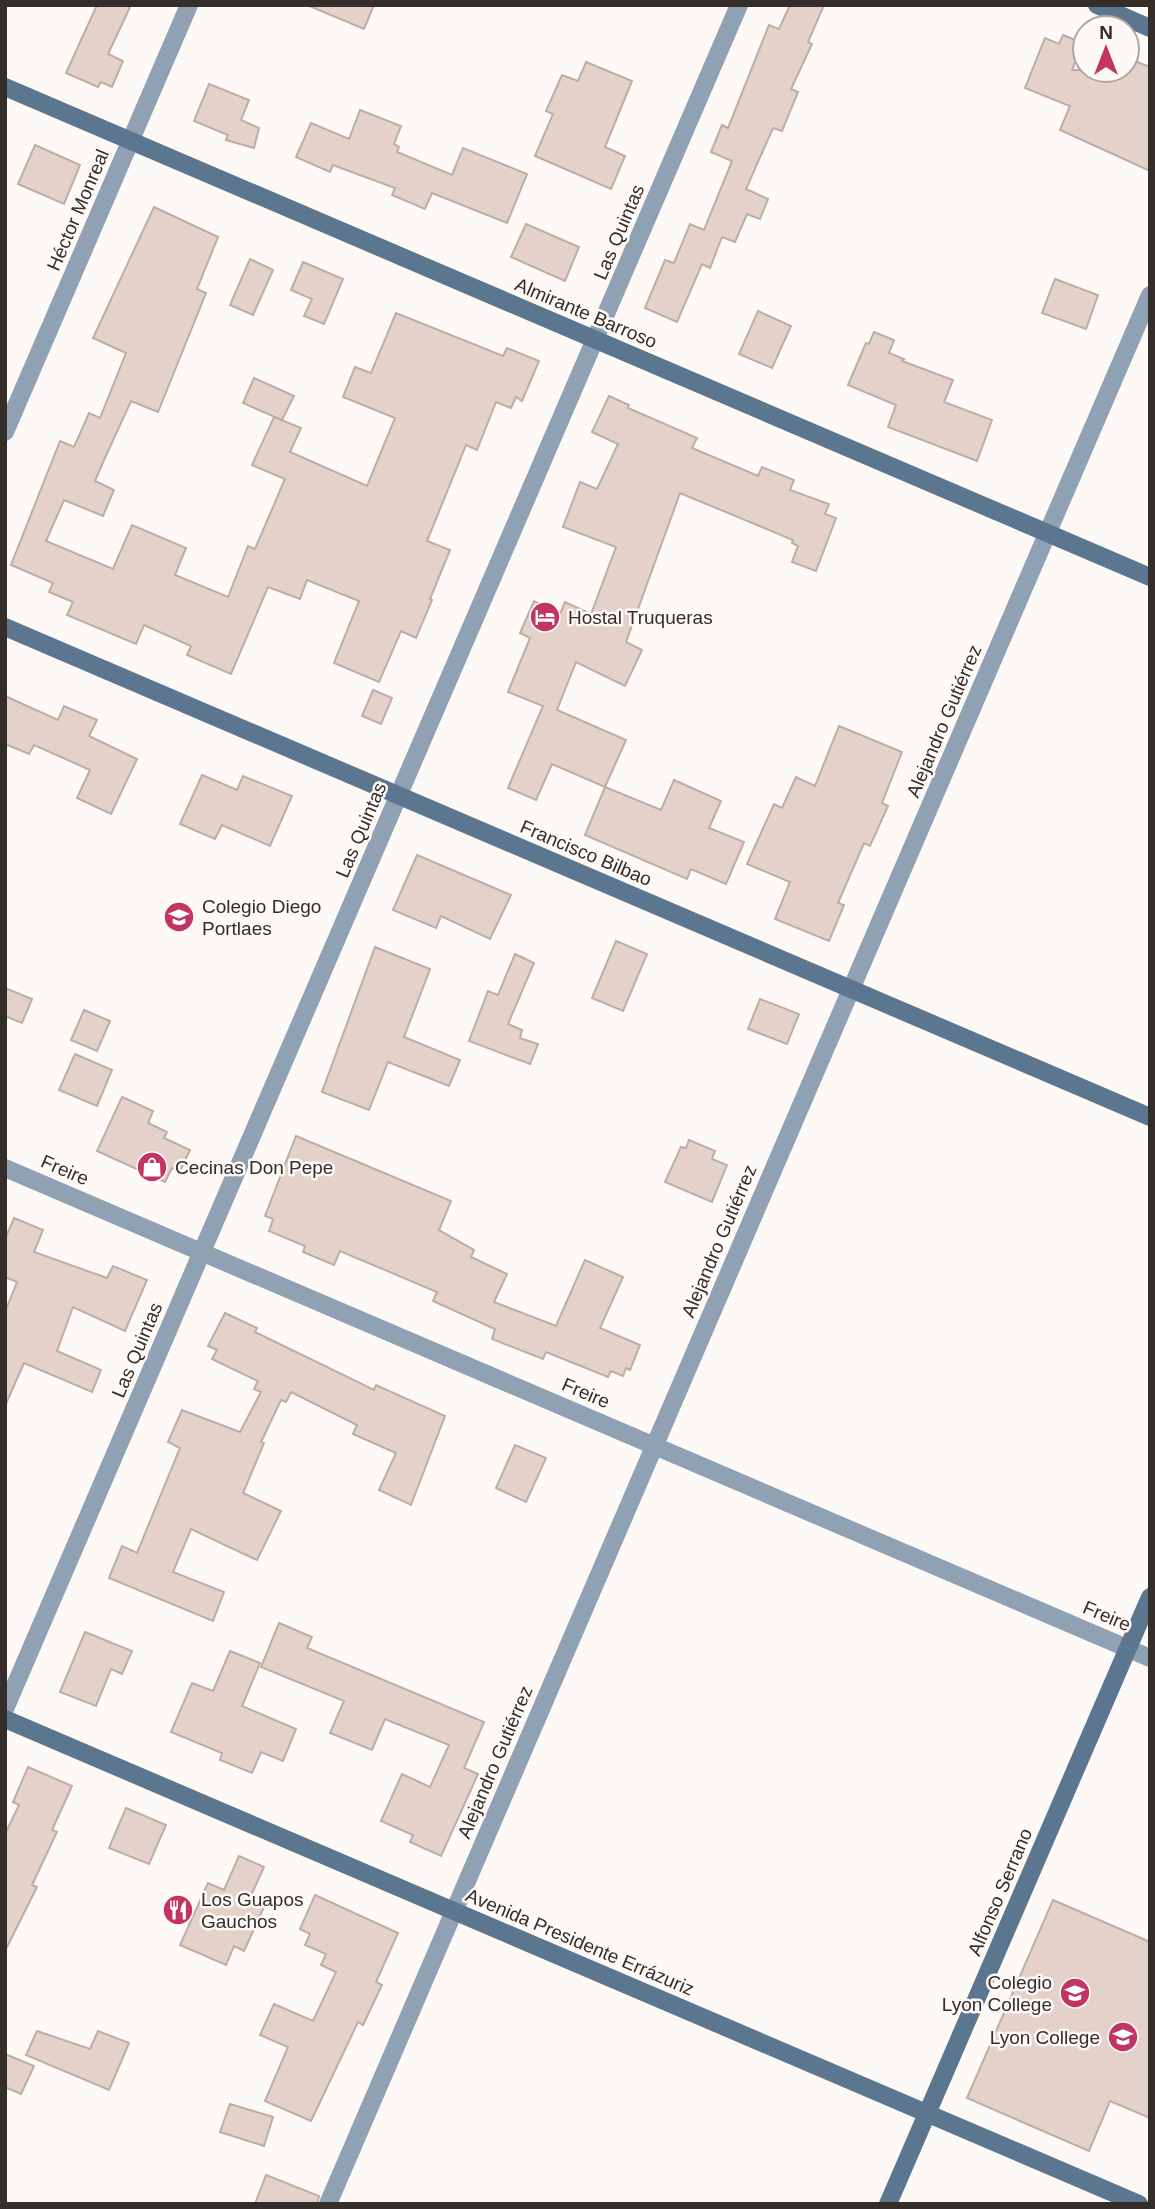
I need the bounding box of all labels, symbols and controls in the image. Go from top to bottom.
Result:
north arrow [1071,14,1141,84]
text: N [1099,22,1113,43]
street label: Héctor Monreal [43,146,113,274]
street label: Las Quintas [590,181,648,283]
street label: Almirante Barroso [512,274,660,352]
hotel icon: Hostal Truqueras [528,600,562,634]
place label: Hostal Truqueras [568,607,713,628]
street label: Alejandro Gutiérrez [902,642,986,800]
street label: Las Quintas [332,779,390,881]
street label: Francisco Bilbao [517,816,655,890]
place label: Colegio Diego Portlaes [202,896,321,939]
school or university icon: Colegio Diego Portlaes [162,900,196,934]
shop icon: Cecinas Don Pepe [135,1150,169,1184]
street label: Freire [38,1151,92,1189]
place label: Cecinas Don Pepe [175,1157,333,1178]
street label: Alejandro Gutiérrez [677,1162,761,1320]
street label: Las Quintas [108,1299,166,1401]
street label: Freire [559,1374,613,1412]
street label: Freire [1080,1597,1134,1635]
street label: Alejandro Gutiérrez [453,1683,537,1841]
street label: Alfonso Serrano [964,1825,1036,1959]
street label: Avenida Presidente Errázuriz [463,1884,697,2000]
place label: Los Guapos Gauchos [201,1889,303,1932]
restaurant icon: Los Guapos Gauchos [161,1893,195,1927]
place label: Colegio Lyon College [942,1972,1052,2015]
school or university icon: Colegio Lyon College [1058,1976,1092,2010]
school or university icon: Lyon College [1106,2020,1140,2054]
place label: Lyon College [990,2027,1100,2048]

